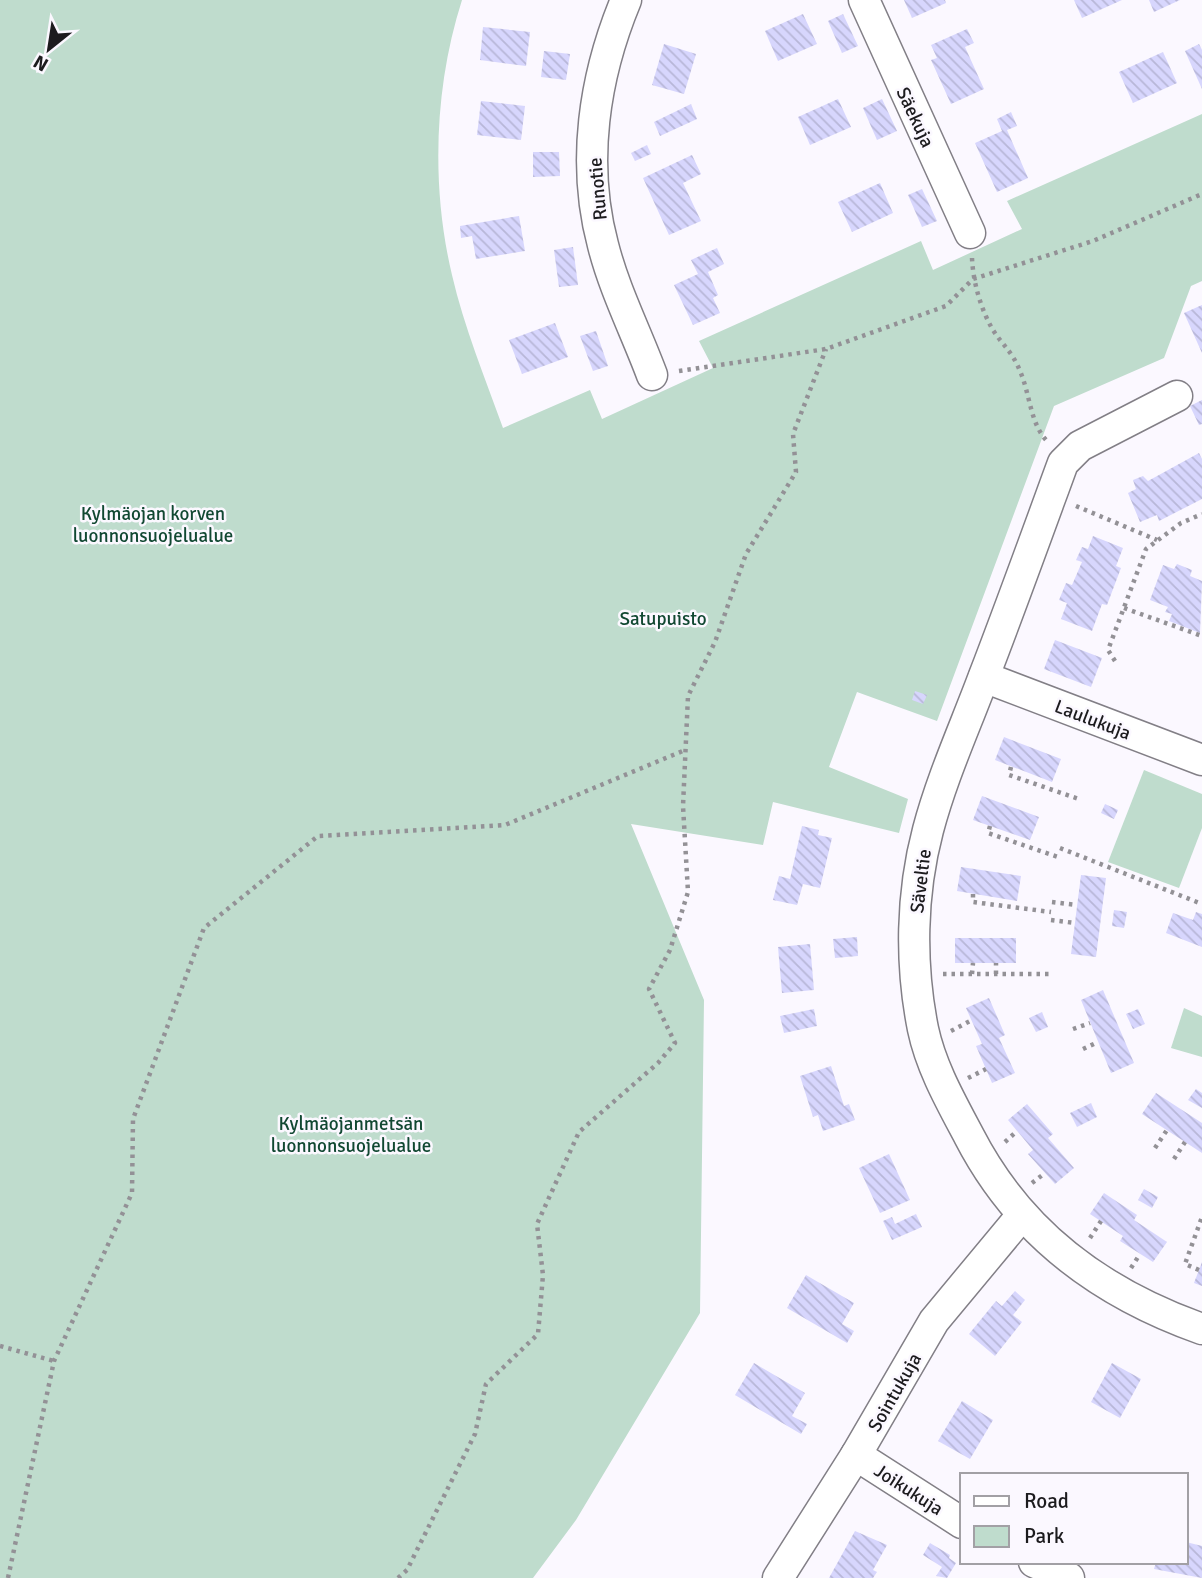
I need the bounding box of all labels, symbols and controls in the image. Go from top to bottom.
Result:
north arrow [14,14,84,84]
text: N [29,49,53,77]
street label: Säekuja [891,83,940,152]
street label: Runotie [583,157,613,221]
park label: Kylmäojan korven luonnonsuojelualue [73,502,233,548]
park label: Satupuisto [619,607,707,631]
street label: Laulukuja [1051,694,1134,745]
street label: Säveltie [905,848,937,915]
park label: Kylmäojanmetsän luonnonsuojelualue [271,1112,431,1158]
street label: Sointukuja [863,1349,927,1436]
street label: Joikukuja [869,1459,948,1521]
legend [960,1473,1188,1564]
text: Road [1024,1488,1069,1514]
text: Park [1024,1523,1065,1549]

